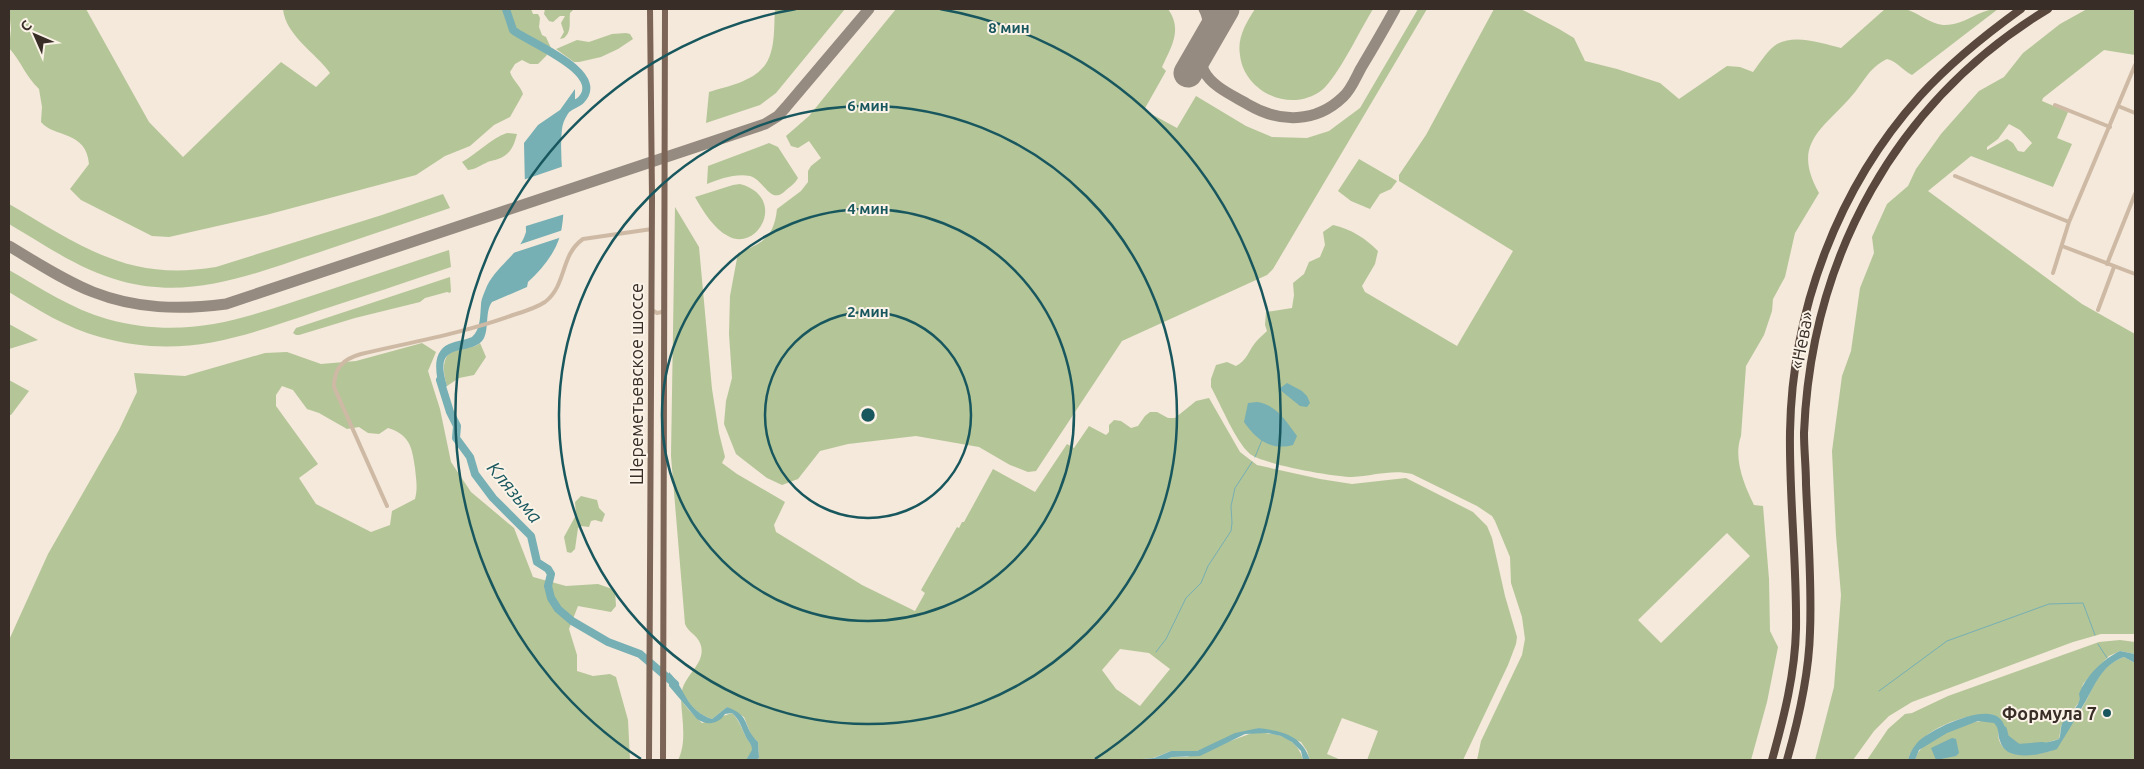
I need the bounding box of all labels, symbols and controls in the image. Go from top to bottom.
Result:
north arrow [10,10,60,60]
text: С [17,17,35,35]
text: 8 мин [988,19,1030,36]
text: 6 мин [847,97,889,114]
text: 4 мин [847,200,889,217]
street label: Шереметьевское шоссе [626,283,646,485]
text: 2 мин [847,303,889,320]
street label: «Нева» [1786,309,1816,371]
centre of rings [859,406,877,424]
water label: Клязьма [483,457,547,527]
place label: Формула 7 [2002,703,2097,723]
marker: Формула 7 [2101,707,2113,719]

